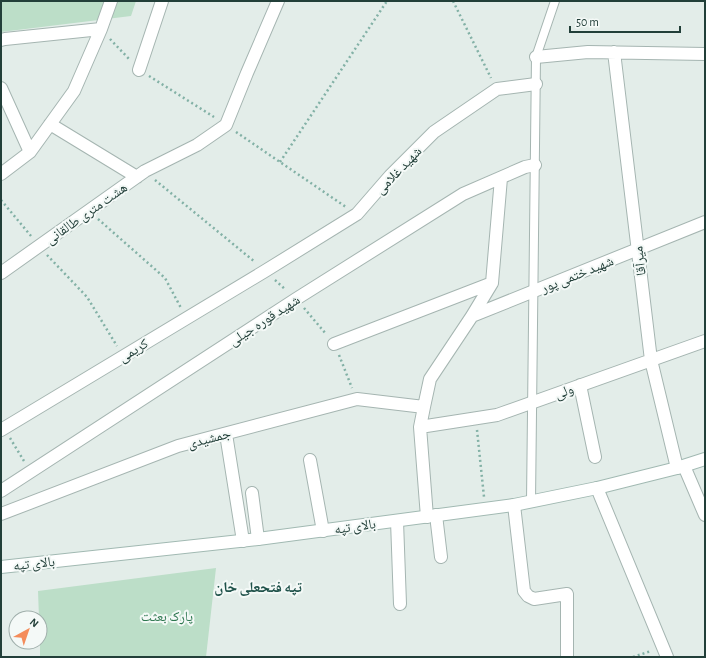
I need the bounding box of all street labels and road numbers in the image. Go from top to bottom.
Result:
street label: شهید غلامی [373,144,425,198]
street label: هشت متری طالقانی [43,180,131,248]
street label: میرآقا [630,245,650,277]
street label: شهید ختمی پور [538,254,616,297]
street label: شهید قوره جیلی [227,293,303,350]
street label: کریمی [116,337,151,366]
street label: ولی [553,382,576,403]
street label: جمشیدی [186,426,233,452]
street label: بالای تپه [333,517,377,538]
street label: بالای تپه [13,555,56,574]

